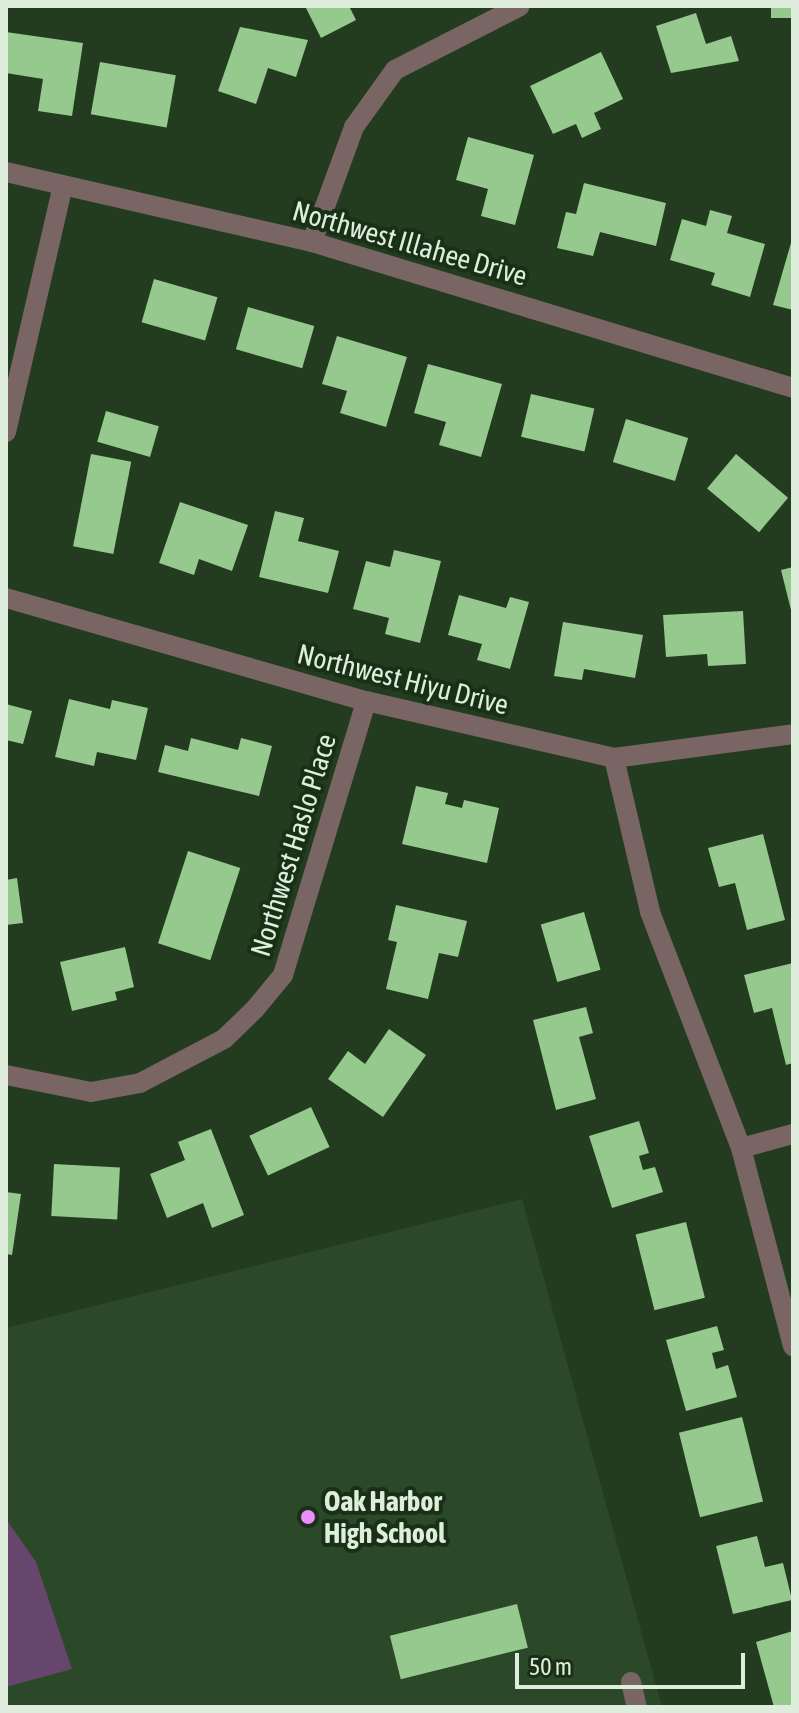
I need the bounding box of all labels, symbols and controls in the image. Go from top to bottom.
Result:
street label: Northwest Illahee Drive [289,193,531,293]
street label: Northwest Hiyu Drive [294,637,512,721]
street label: Northwest Haslo Place [243,730,343,960]
place label: Oak Harbor High School [324,1484,446,1550]
marker: Oak Harbor High School [299,1508,317,1526]
scale bar [519,1637,749,1687]
text: 50 m [529,1653,572,1680]

